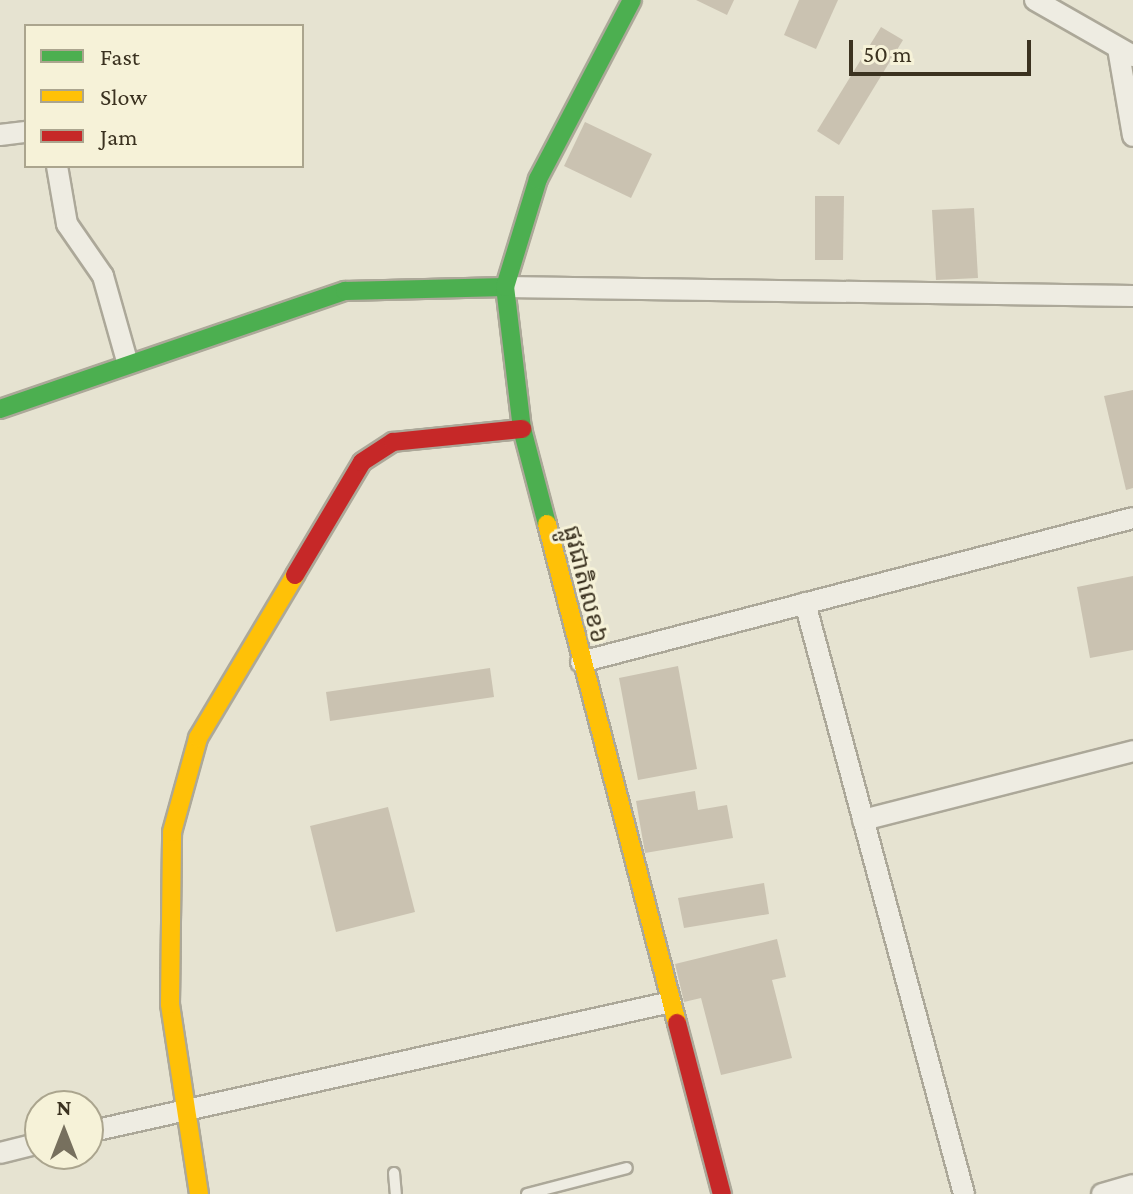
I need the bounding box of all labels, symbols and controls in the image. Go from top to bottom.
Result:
legend [24,24,304,168]
scale bar [853,24,1035,74]
text: 50 m [863,40,912,67]
text: Fast [100,43,140,70]
text: Slow [100,83,147,110]
text: Jam [100,123,138,150]
street label: ផ្លូវជាតិលេខ៦ [557,522,615,646]
north arrow [24,1090,104,1170]
text: N [57,1095,72,1120]

